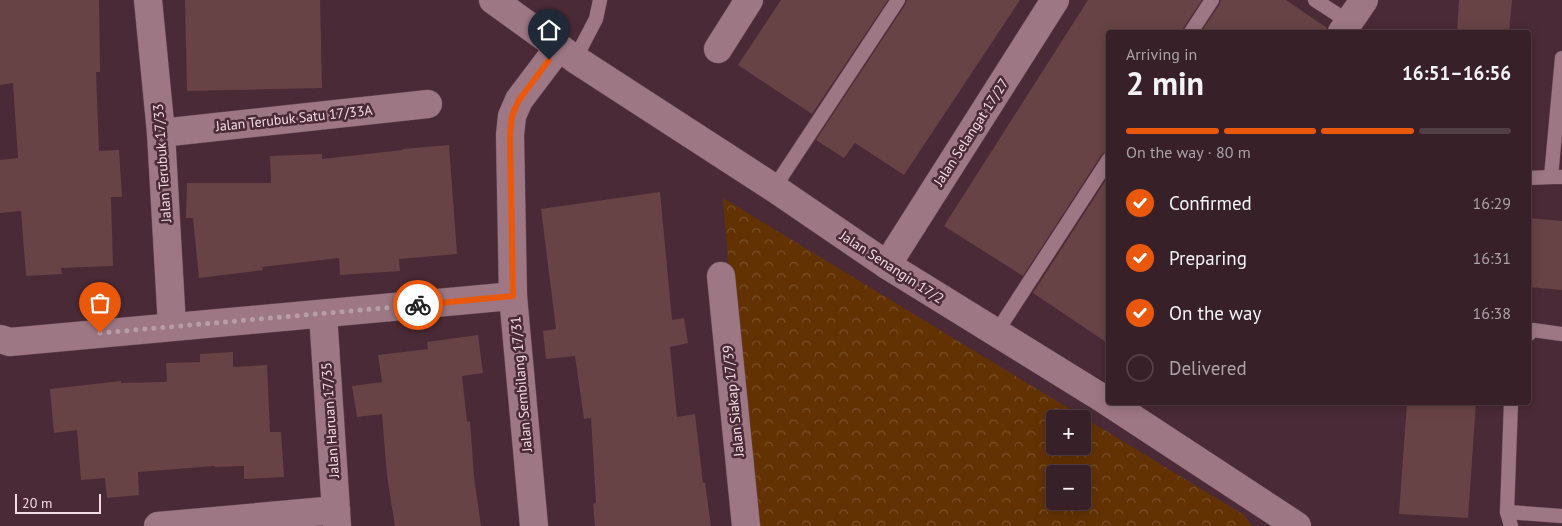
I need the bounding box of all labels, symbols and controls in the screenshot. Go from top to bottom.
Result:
pin [528,9,570,60]
icon: home [535,16,563,44]
text: Arriving in [1126,44,1197,64]
text: 16:51–16:56 [1402,61,1511,85]
text: 2 min [1126,62,1204,104]
street label: Jalan Selangat 17/27 [929,75,1013,190]
street label: Jalan Terubuk Satu 17/33A [214,101,374,135]
street label: Jalan Terubuk 17/33 [149,103,175,224]
text: On the way · 80 m [1126,142,1251,162]
icon: check [1126,189,1154,217]
text: Confirmed [1169,191,1252,215]
text: 16:29 [1473,193,1511,213]
street label: Jalan Senangin 17/2 [836,226,948,307]
icon: check [1126,244,1154,272]
text: Preparing [1169,246,1247,270]
text: 16:31 [1473,248,1511,268]
courier [393,280,443,330]
pin [79,282,121,333]
icon: bag [86,289,114,317]
icon: bike [404,291,432,319]
icon: check [1126,299,1154,327]
text: On the way [1169,301,1261,325]
text: 16:38 [1473,303,1511,323]
street label: Jalan Sembilang 17/31 [506,315,536,454]
street label: Jalan Siakap 17/39 [718,344,748,459]
text: Delivered [1169,356,1247,380]
street label: Jalan Haruan 17/35 [317,362,343,479]
map controls [1046,410,1091,510]
button: + [1046,410,1091,455]
button: − [1046,465,1091,510]
scale bar [15,491,101,514]
text: 20 m [22,494,52,512]

